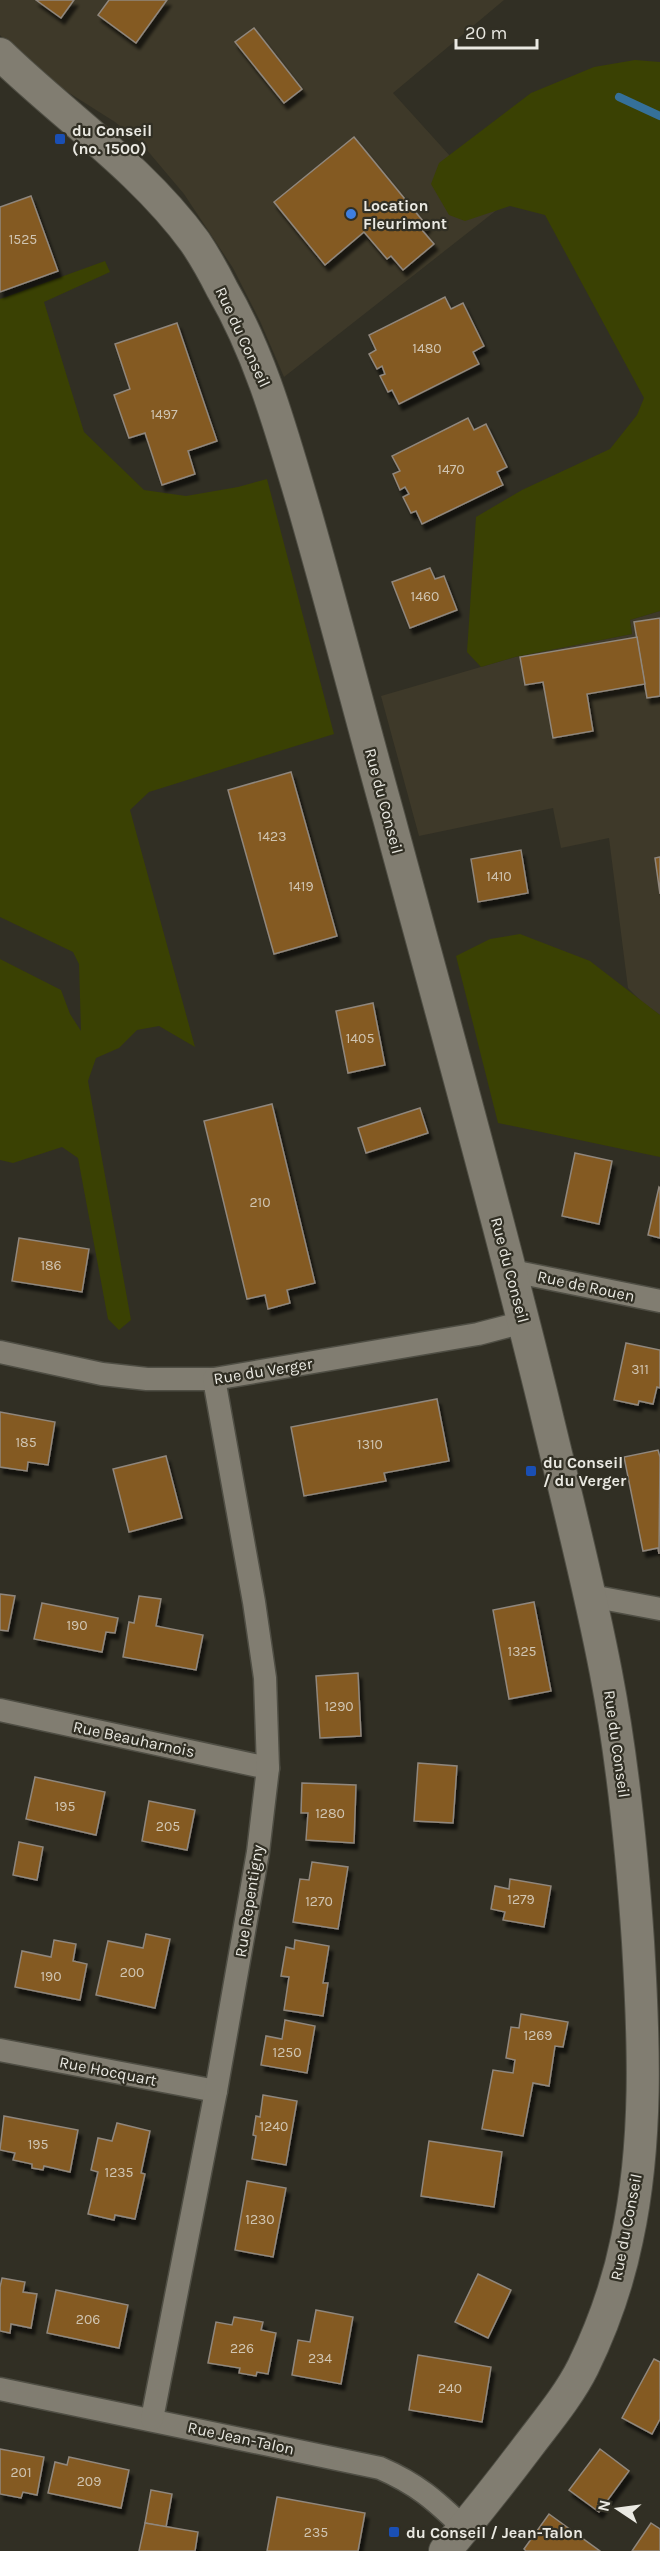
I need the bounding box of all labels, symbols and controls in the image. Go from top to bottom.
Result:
scale bar [456,12,537,50]
text: 20 m [465,22,507,44]
place label: du Conseil (no. 1500) [72,121,152,158]
marker: du Conseil (no. 1500) [53,132,67,146]
place label: Location Fleurimont [363,196,447,233]
marker: Location Fleurimont [344,207,358,221]
house number: 1525 [9,231,37,248]
street label: Rue du Conseil [211,284,275,390]
house number: 1480 [412,340,442,357]
house number: 1497 [150,406,178,423]
house number: 1470 [437,461,465,478]
house number: 1460 [411,588,439,605]
street label: Rue du Conseil [361,746,407,856]
house number: 1423 [258,828,286,845]
house number: 1410 [486,868,512,885]
house number: 1419 [288,878,314,895]
house number: 1405 [346,1030,374,1047]
house number: 210 [249,1194,271,1211]
street label: Rue du Conseil [487,1215,533,1325]
house number: 186 [40,1257,62,1274]
street label: Rue de Rouen [536,1266,636,1306]
street label: Rue du Verger [212,1354,314,1388]
house number: 311 [631,1361,649,1378]
house number: 185 [15,1434,37,1451]
house number: 1310 [357,1436,383,1453]
place label: du Conseil / du Verger [543,1453,627,1490]
marker: du Conseil / du Verger [524,1464,538,1478]
house number: 190 [66,1617,88,1634]
house number: 1325 [508,1643,537,1660]
street label: Rue du Conseil [600,1689,634,1799]
house number: 1290 [324,1698,354,1715]
street label: Rue Beauharnois [71,1717,197,1761]
house number: 195 [55,1798,75,1815]
house number: 1280 [315,1805,345,1822]
house number: 205 [156,1818,180,1835]
street label: Rue Repentigny [231,1843,267,1959]
house number: 1279 [507,1891,535,1908]
house number: 1270 [305,1893,333,1910]
house number: 200 [120,1964,144,1981]
house number: 190 [40,1968,62,1985]
house number: 1269 [524,2027,552,2044]
house number: 1250 [273,2044,301,2061]
street label: Rue Hocquart [58,2052,158,2090]
house number: 1240 [260,2118,288,2135]
house number: 195 [28,2136,48,2153]
house number: 1235 [105,2164,134,2181]
street label: Rue du Conseil [606,2172,646,2282]
house number: 1230 [245,2211,275,2228]
house number: 206 [76,2311,100,2328]
house number: 226 [230,2340,254,2357]
house number: 234 [308,2350,332,2367]
house number: 240 [438,2380,462,2397]
street label: Rue Jean-Talon [186,2417,296,2459]
house number: 201 [10,2464,32,2481]
house number: 209 [77,2473,101,2490]
north arrow [588,2479,648,2539]
text: N [593,2498,614,2513]
place label: du Conseil / Jean-Talon [406,2523,583,2542]
house number: 235 [304,2524,328,2541]
marker: du Conseil / Jean-Talon [387,2525,401,2539]

